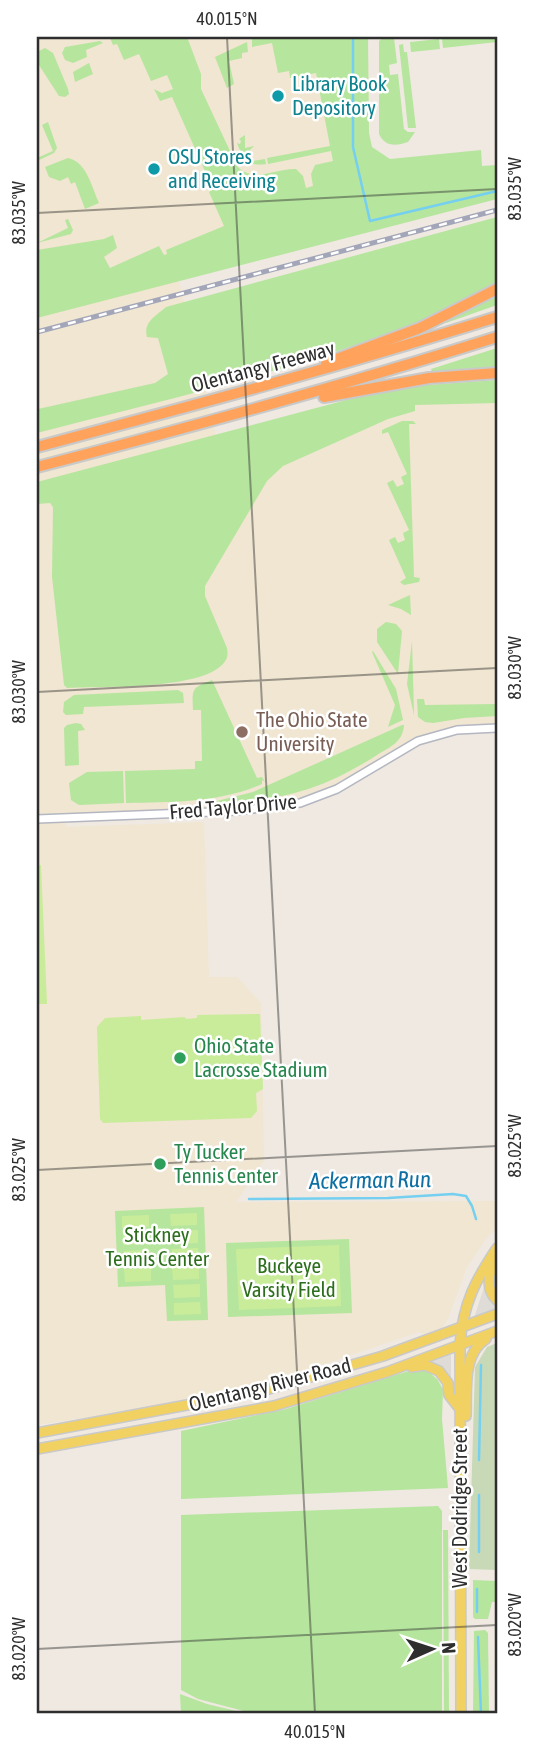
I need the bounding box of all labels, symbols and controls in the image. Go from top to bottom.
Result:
text: 40.015°N [196,8,258,29]
place label: Library Book Depository [292,71,387,119]
marker: Library Book Depository [270,88,286,104]
place label: OSU Stores and Receiving [168,144,276,192]
text: 83.035°W [504,157,525,221]
marker: OSU Stores and Receiving [146,161,162,177]
text: 83.035°W [8,181,29,245]
street label: Olentangy Freeway [188,335,337,397]
text: 83.030°W [504,636,525,700]
text: 83.030°W [8,660,29,724]
place label: The Ohio State University [256,707,367,755]
marker: The Ohio State University [234,724,250,740]
street label: Fred Taylor Drive [168,788,298,824]
place label: Ohio State Lacrosse Stadium [194,1033,328,1081]
marker: Ohio State Lacrosse Stadium [172,1050,188,1066]
text: 83.025°W [504,1114,525,1178]
text: 83.025°W [8,1138,29,1202]
place label: Ty Tucker Tennis Center [174,1139,279,1187]
marker: Ty Tucker Tennis Center [152,1156,168,1172]
water label: Ackerman Run [308,1166,431,1194]
park label: Stickney Tennis Center [105,1222,210,1270]
park label: Buckeye Varsity Field [242,1253,336,1301]
street label: Olentangy River Road [186,1352,353,1416]
street label: West Dodridge Street [447,1428,471,1588]
text: 83.020°W [504,1593,525,1657]
north arrow [398,1614,468,1684]
text: 83.020°W [8,1617,29,1681]
text: N [438,1642,460,1654]
text: 40.015°N [284,1721,346,1742]

